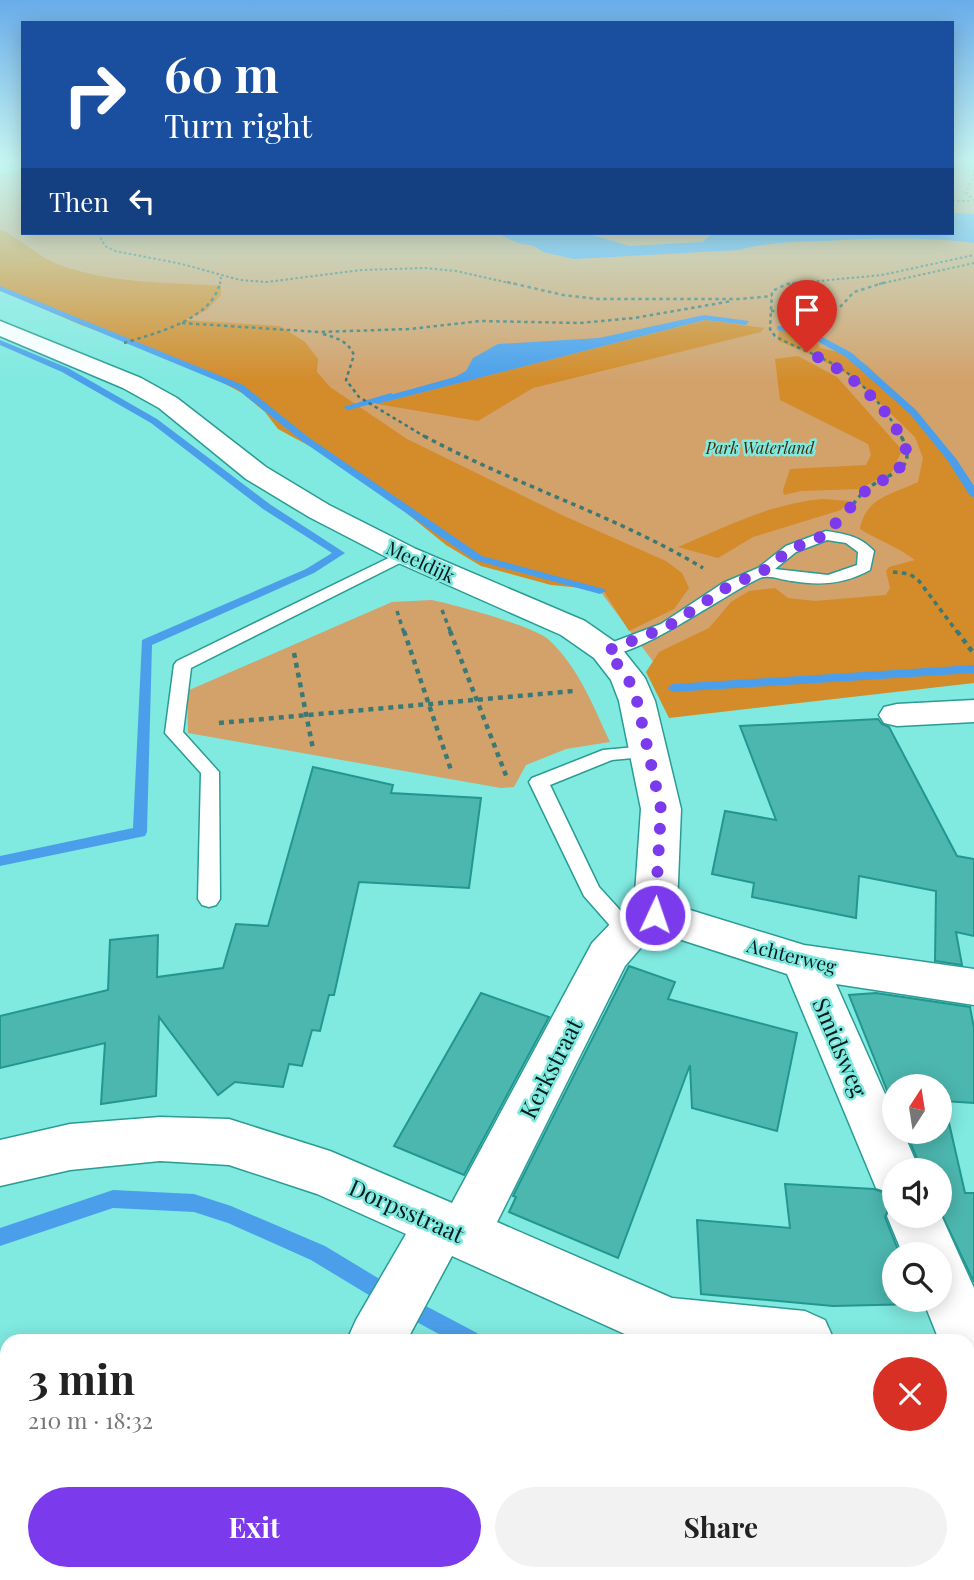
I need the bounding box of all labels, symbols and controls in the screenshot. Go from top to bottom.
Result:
text: 60 m [164,40,279,105]
icon: right [49,49,140,140]
text: Turn right [164,103,312,146]
icon: left [123,182,161,220]
text: Then [49,184,109,219]
pin [777,280,837,352]
icon: arrive [788,291,826,329]
park label: Park Waterland [705,437,816,458]
street label: Meeldijk [383,534,460,588]
position arrow [618,878,692,952]
street label: Achterweg [744,931,839,979]
street label: Smidsweg [806,993,876,1101]
street label: Kerkstraat [511,1012,589,1124]
north arrow [882,1074,952,1144]
map controls [882,1074,952,1312]
button: sound [882,1158,952,1228]
street label: Dorpsstraat [345,1171,470,1249]
button: search [882,1242,952,1312]
text: 3 min [28,1350,135,1406]
button: close [873,1357,947,1431]
text: 210 m · 18:32 [28,1404,153,1435]
button: Exit [28,1487,481,1567]
button: Share [495,1487,947,1567]

